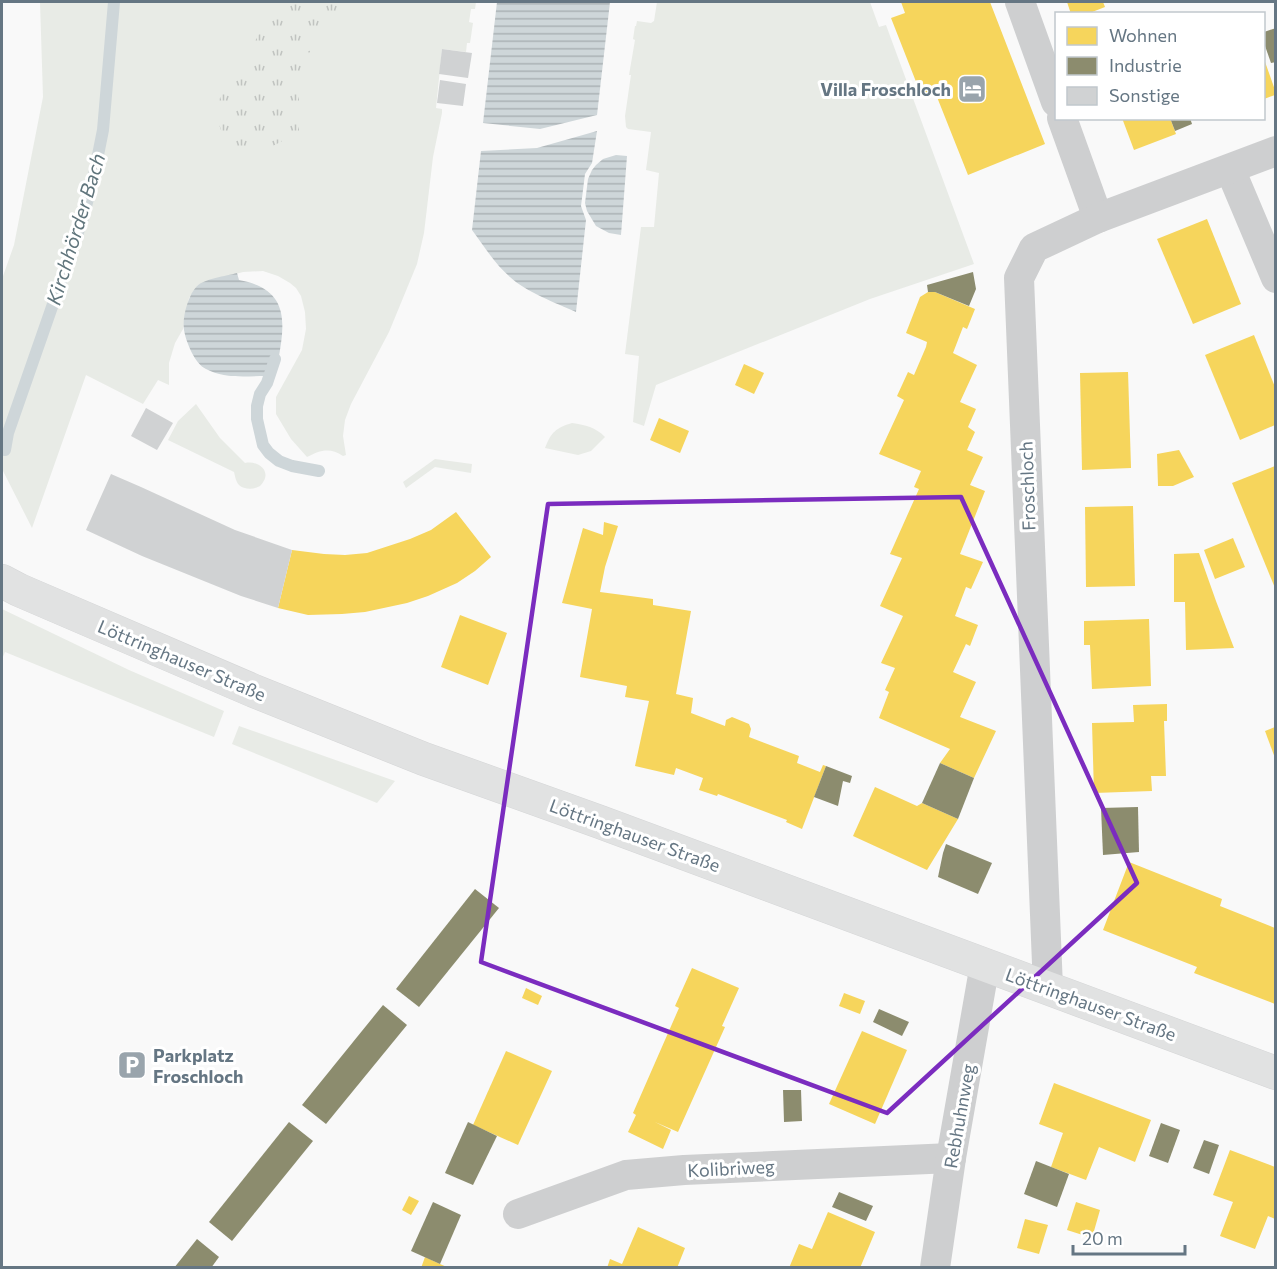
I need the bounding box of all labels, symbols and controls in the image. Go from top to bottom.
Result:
legend [1055,12,1265,120]
text: Wohnen [1109,24,1177,46]
text: Industrie [1109,54,1182,76]
hotel icon: Villa Froschloch [956,73,988,105]
place label: Villa Froschloch [820,78,951,100]
text: Sonstige [1109,84,1180,106]
water label: Kirchhörder Bach [41,150,109,308]
street label: Froschloch [1014,441,1040,531]
street label: Löttringhauser Straße [95,615,269,705]
street label: Löttringhauser Straße [547,794,723,876]
street label: Löttringhauser Straße [1003,963,1179,1045]
place label: Parkplatz Froschloch [153,1044,243,1087]
parking icon: Parkplatz Froschloch [116,1049,148,1081]
street label: Rebhuhnweg [939,1062,979,1170]
street label: Kolibriweg [687,1155,775,1181]
scale bar [1073,1218,1186,1256]
text: 20 m [1082,1227,1123,1249]

